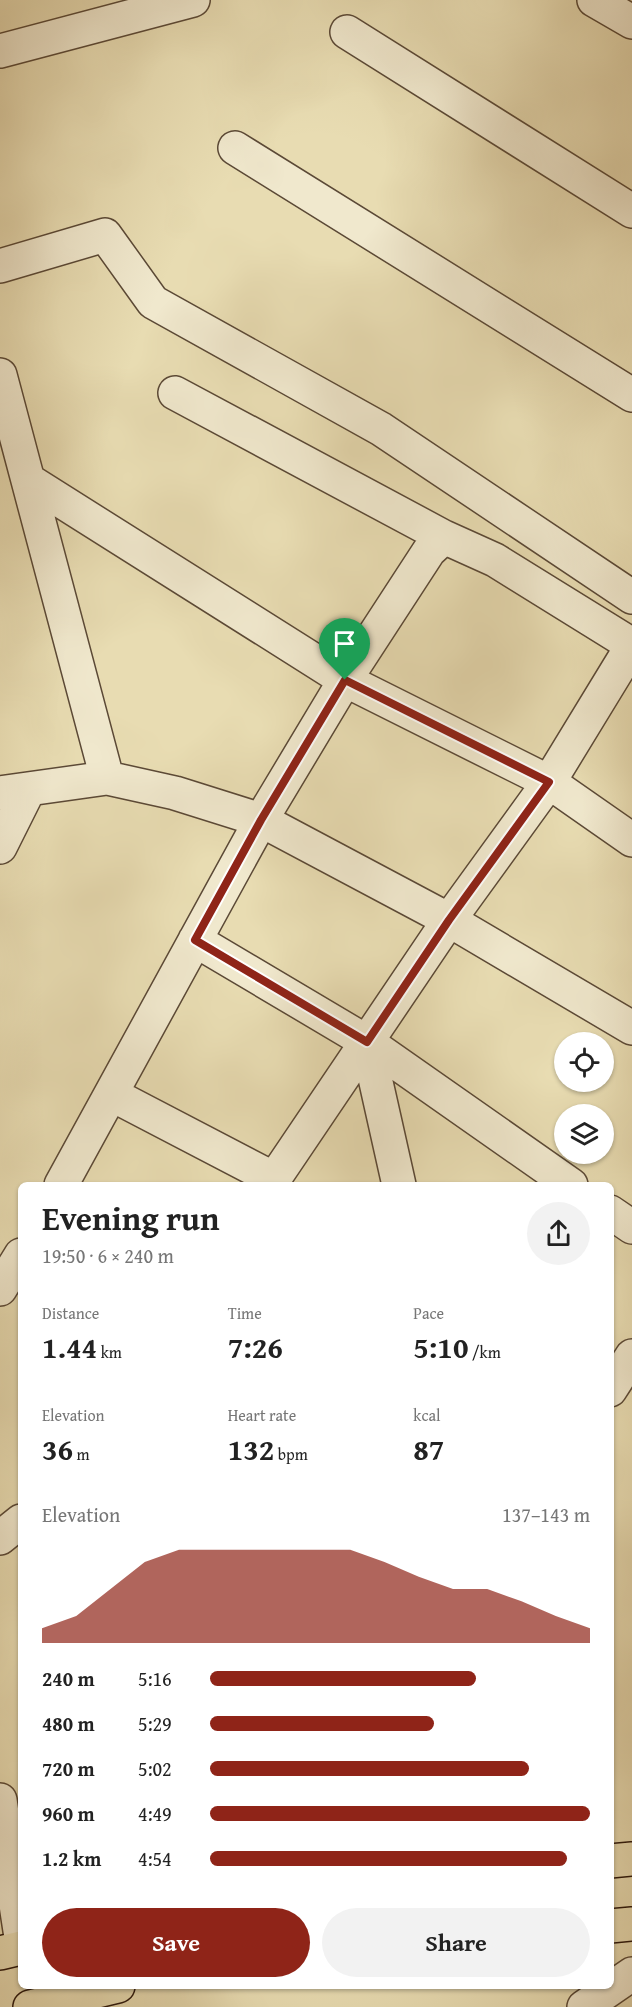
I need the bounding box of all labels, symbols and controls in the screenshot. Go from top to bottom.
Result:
pin [319,618,370,680]
icon: arrive [328,627,361,660]
map controls [554,1032,614,1164]
button: locate [554,1032,614,1092]
button: layers [554,1104,614,1164]
text: Evening run [42,1194,219,1242]
button: share [527,1202,590,1265]
text: 19:50 · 6 × 240 m [42,1241,174,1270]
text: Distance [42,1301,99,1325]
text: Time [228,1301,262,1325]
text: Pace [413,1301,444,1325]
text: 1.44 [42,1325,97,1369]
text: 7:26 [228,1325,283,1369]
text: 5:10 [413,1325,468,1369]
text: km [97,1340,122,1364]
text: /km [468,1340,501,1364]
text: Elevation [42,1403,105,1427]
text: Heart rate [228,1403,296,1427]
text: kcal [413,1403,441,1427]
text: 36 [42,1427,73,1471]
text: 132 [228,1427,274,1471]
text: 87 [413,1427,444,1471]
text: m [73,1442,90,1466]
text: bpm [274,1442,308,1466]
text: Elevation [42,1500,120,1529]
text: 137–143 m [502,1500,590,1529]
text: 240 m [42,1664,95,1693]
text: 5:16 [138,1664,172,1693]
text: 480 m [42,1709,95,1738]
text: 5:29 [138,1709,172,1738]
text: 720 m [42,1754,95,1783]
text: 5:02 [138,1754,172,1783]
text: 960 m [42,1799,95,1828]
text: 4:49 [138,1799,172,1828]
text: 1.2 km [42,1844,101,1873]
text: 4:54 [138,1844,172,1873]
button: Save [42,1908,310,1977]
button: Share [322,1908,590,1977]

